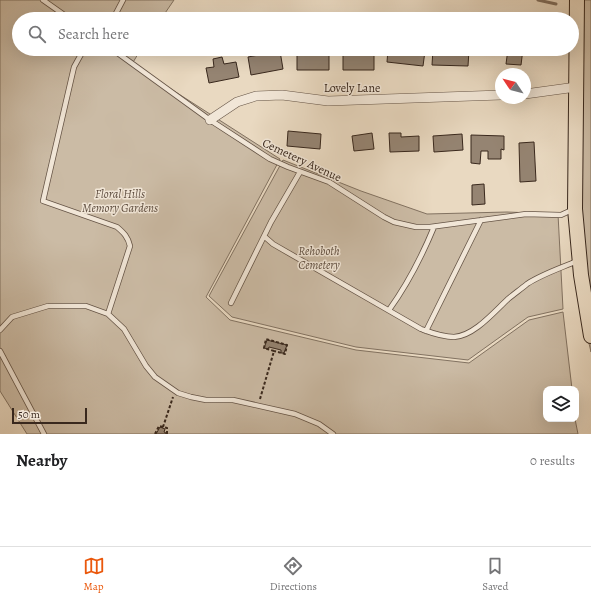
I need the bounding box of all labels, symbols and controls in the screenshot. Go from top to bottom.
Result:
search box [12,12,579,56]
icon: search [26,23,48,45]
text: Search here [58,24,129,44]
north arrow [495,68,531,104]
street label: Lovely Lane [324,80,380,96]
street label: Cemetery Avenue [260,135,344,185]
park label: Floral Hills Memory Gardens [82,186,158,216]
park label: Rehoboth Cemetery [298,243,341,273]
map controls [543,386,579,422]
button: layers [543,386,579,422]
scale bar [12,406,87,425]
text: 50 m [18,407,40,422]
text: Nearby [16,449,67,472]
text: 0 results [530,452,575,469]
tab: Map [83,555,105,594]
tab: Directions [270,555,317,594]
tab: Saved [482,555,508,594]

